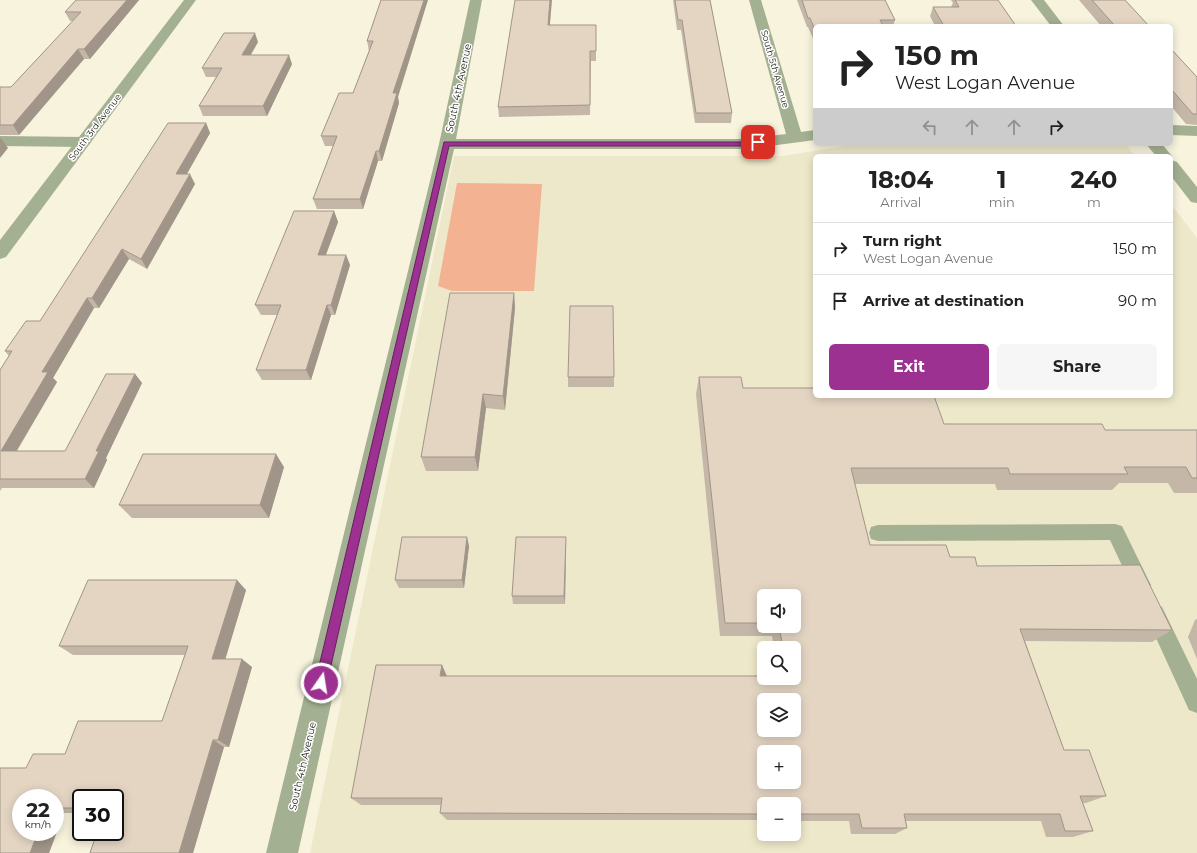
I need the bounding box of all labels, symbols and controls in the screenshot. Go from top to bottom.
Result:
street label: South 5th Avenue [759,29,792,110]
text: 150 m [895,38,979,72]
icon: right [829,40,881,92]
street label: South 4th Avenue [443,43,474,134]
text: West Logan Avenue [895,72,1075,94]
street label: South 3rd Avenue [66,91,123,162]
icon: left [919,116,941,138]
icon: ahead [961,116,983,138]
icon: ahead [1003,116,1025,138]
icon: right [1045,116,1067,138]
pin [741,125,775,159]
icon: arrive [747,131,769,153]
text: 18:04 [869,165,933,194]
text: 1 [997,165,1007,194]
text: 240 [1071,165,1117,194]
text: Arrival [880,194,921,210]
text: min [989,194,1015,210]
text: m [1087,194,1101,210]
text: Turn right [863,231,942,250]
icon: right [829,238,851,260]
text: 150 m [1113,239,1157,258]
text: West Logan Avenue [863,250,993,266]
icon: arrive [829,290,851,312]
text: Arrive at destination [863,291,1024,310]
text: 90 m [1118,291,1157,310]
button: Exit [829,344,989,390]
button: Share [997,344,1157,390]
map controls [757,589,801,841]
button: sound [757,589,801,633]
button: search [757,641,801,685]
position arrow [300,662,342,704]
button: layers [757,693,801,737]
street label: South 4th Avenue [286,721,319,812]
button: + [757,745,801,789]
speed limit sign: 30 [72,789,124,841]
button: − [757,797,801,841]
text: 22 [26,798,50,822]
text: km/h [25,818,51,831]

